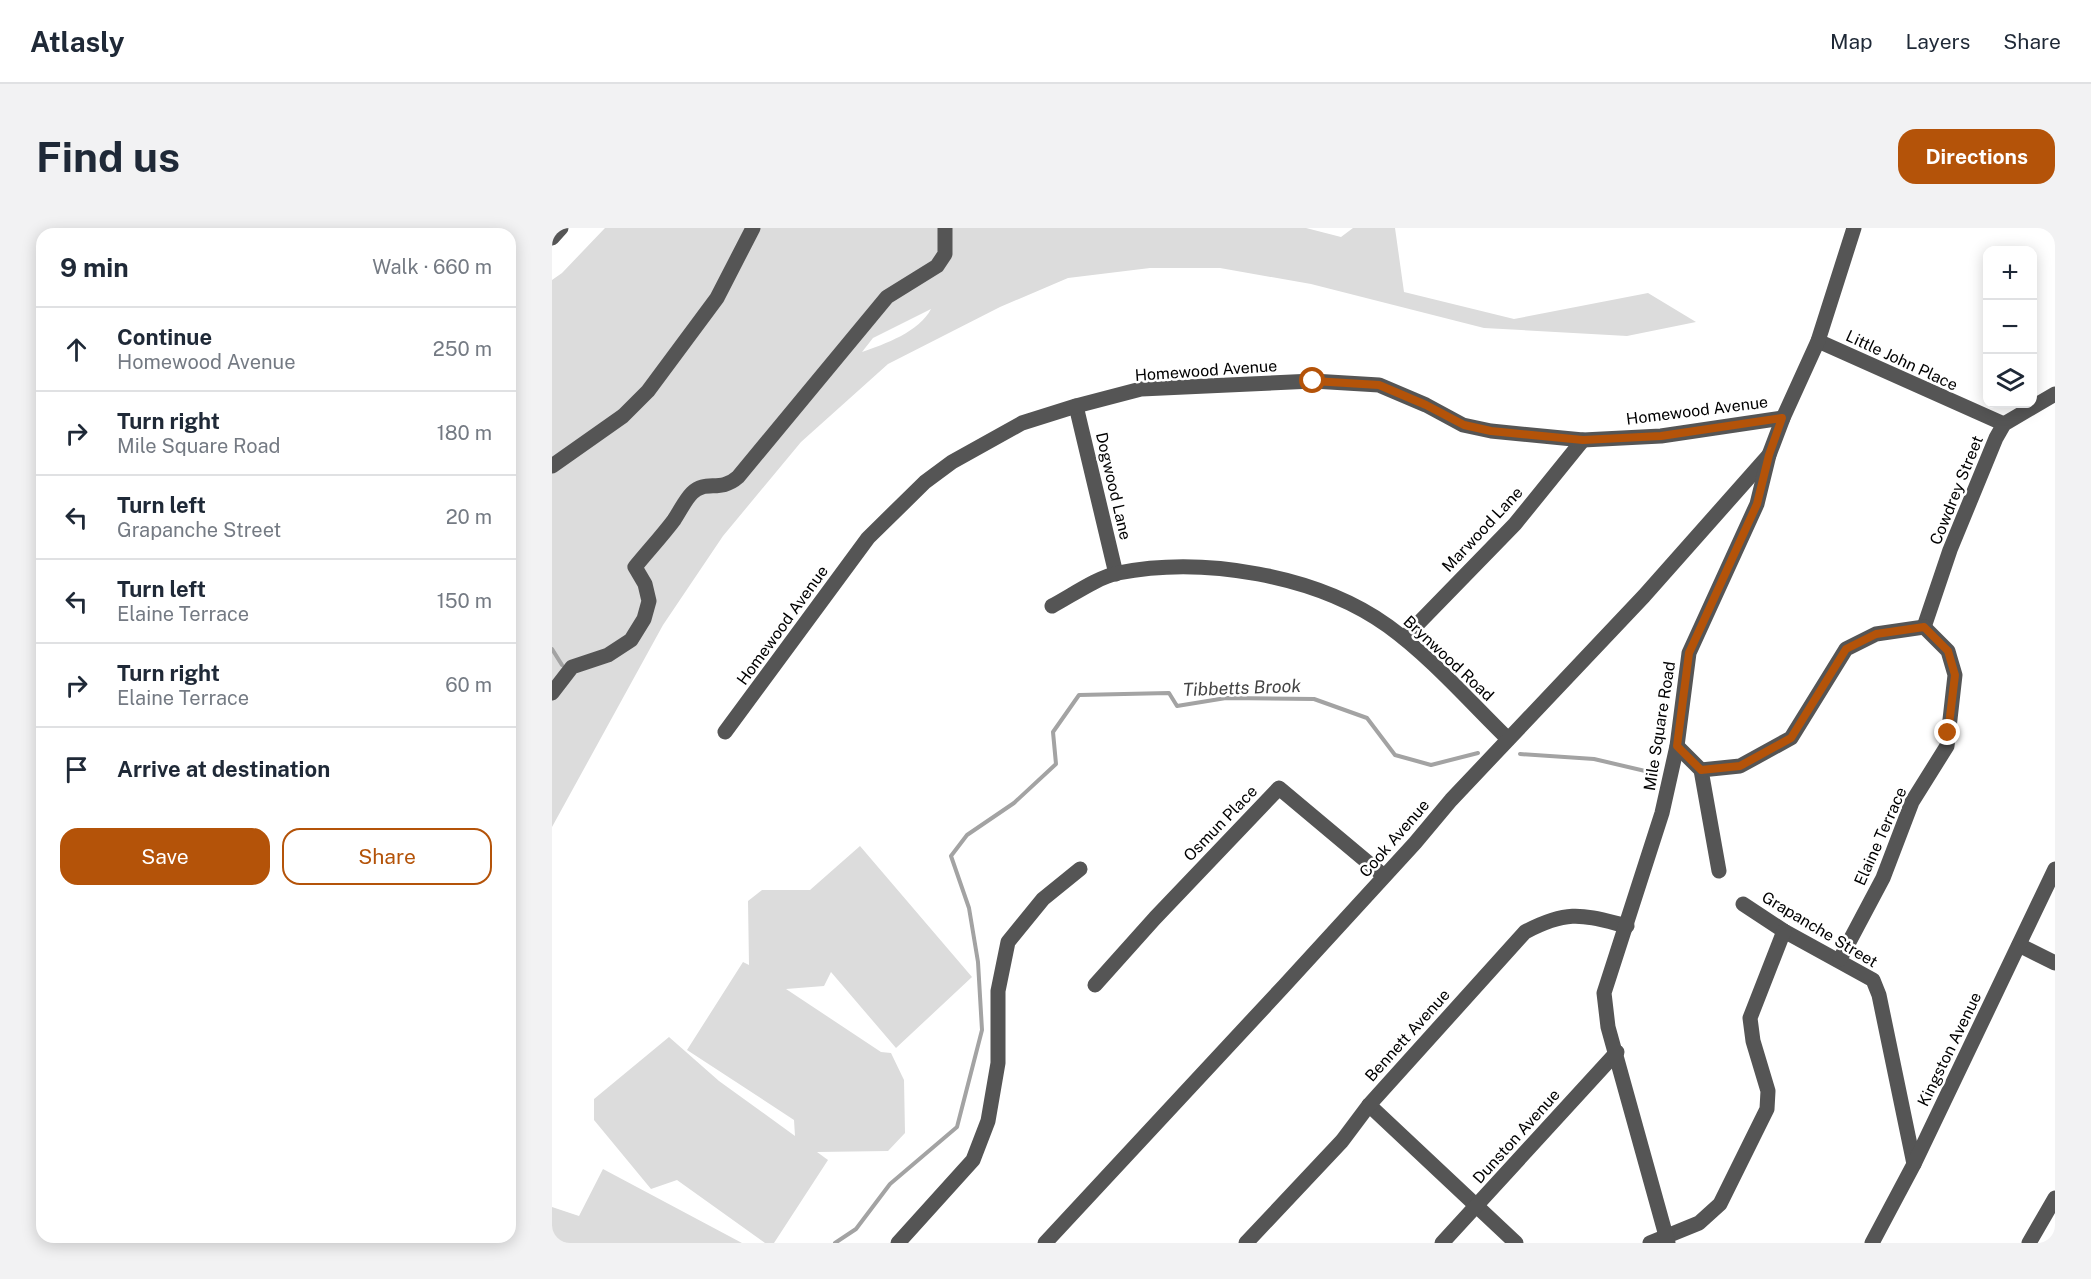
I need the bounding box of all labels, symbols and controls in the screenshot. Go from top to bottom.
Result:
text: Atlasly [30,25,124,58]
text: Map [1830,29,1873,54]
text: Layers [1906,29,1970,54]
text: Share [2003,29,2061,54]
button: Directions [1898,129,2055,184]
text: Find us [36,132,180,181]
map controls [1983,246,2037,408]
button: + [1983,246,2037,300]
text: 9 min [60,252,129,283]
text: Walk · 660 m [372,255,492,279]
button: − [1983,300,2037,354]
text: Continue [117,324,212,350]
street label: Little John Place [1843,326,1961,395]
icon: ahead [60,333,93,366]
text: 250 m [433,337,492,361]
text: Homewood Avenue [117,350,295,374]
button: layers [1983,354,2037,408]
street label: Homewood Avenue [1134,356,1278,385]
route start [1299,367,1325,393]
street label: Homewood Avenue [1625,392,1769,429]
text: Turn right [117,408,220,434]
icon: right [60,417,93,450]
text: 180 m [437,421,492,445]
street label: Dogwood Lane [1092,430,1135,542]
street label: Cowdrey Street [1926,433,1987,548]
text: Mile Square Road [117,434,280,458]
street label: Marwood Lane [1438,483,1527,576]
text: Turn left [117,492,206,518]
icon: left [60,501,93,534]
text: 20 m [446,505,492,529]
text: Grapanche Street [117,518,281,542]
street label: Homewood Avenue [733,562,832,689]
text: Turn left [117,576,206,602]
icon: left [60,585,93,618]
text: 150 m [437,589,492,613]
text: Elaine Terrace [117,602,249,626]
street label: Brynwood Road [1400,612,1498,705]
text: Turn right [117,660,220,686]
street label: Mile Square Road [1640,660,1679,792]
icon: right [60,669,93,702]
text: 60 m [445,673,492,697]
water label: Tibbetts Brook [1183,675,1302,700]
text: Elaine Terrace [117,686,249,710]
route end [1934,719,1960,745]
icon: arrive [60,753,93,786]
text: Arrive at destination [117,756,330,782]
street label: Osmun Place [1180,782,1261,865]
street label: Elaine Terrace [1850,784,1911,888]
street label: Cook Avenue [1355,796,1433,881]
button: Save [60,828,270,885]
button: Share [282,828,492,885]
street label: Grapanche Street [1759,887,1881,971]
street label: Bennett Avenue [1361,985,1454,1085]
street label: Kingston Avenue [1914,989,1985,1110]
street label: Dunston Avenue [1469,1085,1564,1188]

